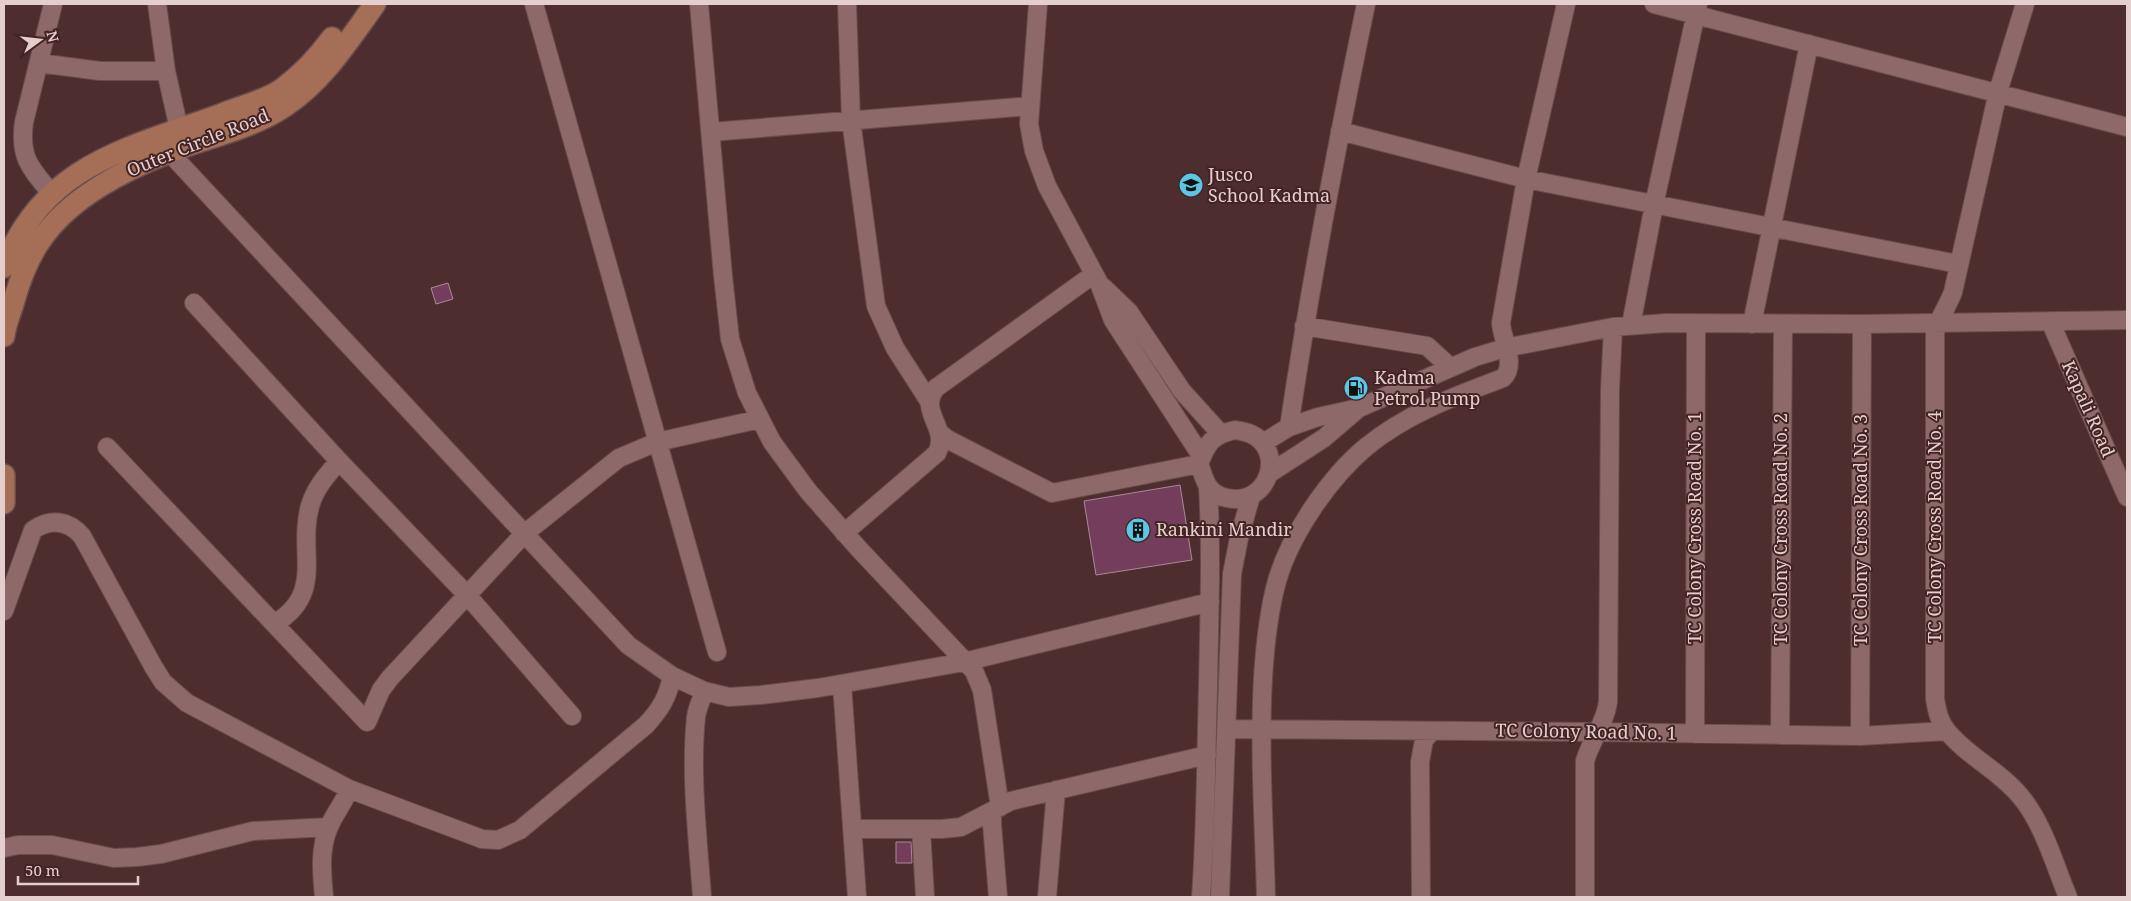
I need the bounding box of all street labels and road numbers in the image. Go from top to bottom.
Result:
street label: Outer Circle Road [123,103,272,182]
street label: Kapali Road [2057,357,2121,461]
street label: TC Colony Cross Road No. 4 [1922,411,1946,643]
street label: TC Colony Cross Road No. 1 [1682,412,1706,644]
street label: TC Colony Cross Road No. 2 [1768,413,1792,645]
street label: TC Colony Cross Road No. 3 [1848,414,1872,646]
street label: TC Colony Road No. 1 [1495,717,1677,745]

